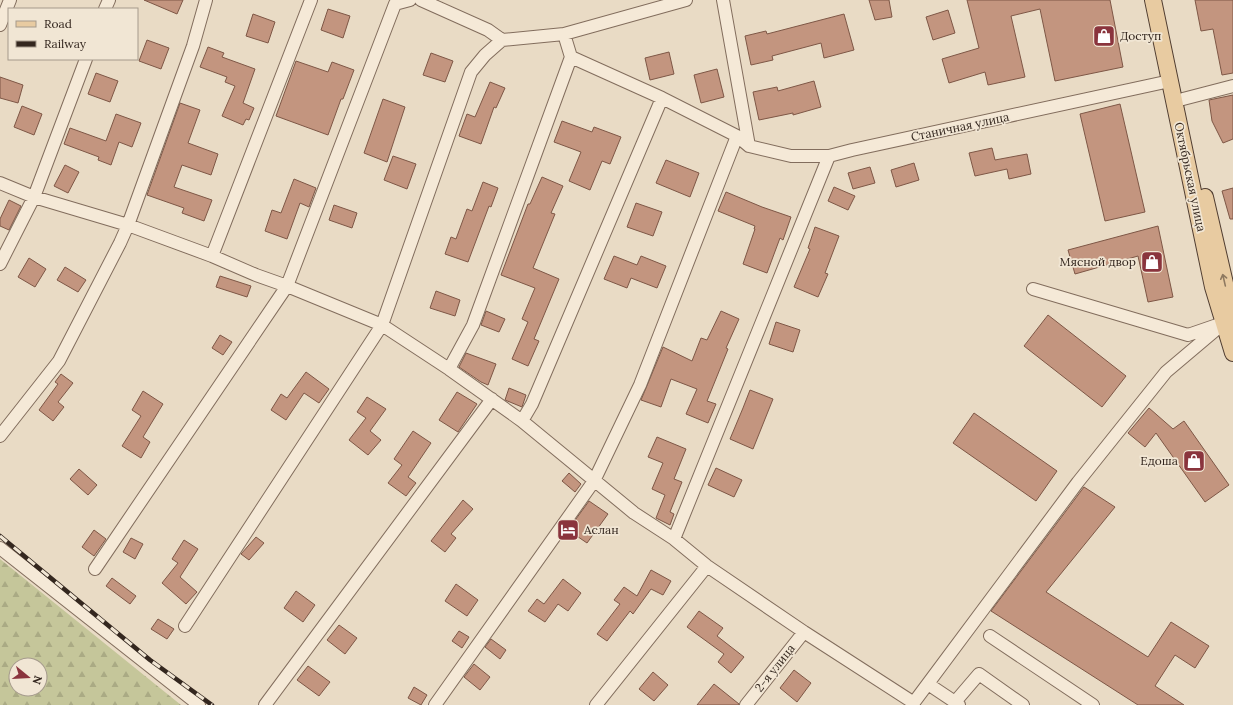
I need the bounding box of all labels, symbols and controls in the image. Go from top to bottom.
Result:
legend [8,8,138,60]
text: Road [44,16,72,31]
shop icon: Доступ [1091,23,1117,49]
place label: Доступ [1120,28,1161,43]
text: Railway [44,36,87,51]
street label: Станичная улица [909,109,1010,144]
street label: Октябрьская улица [1172,121,1209,233]
shop icon: Мясной двор [1139,249,1165,275]
place label: Мясной двор [1059,254,1136,269]
one-way arrow [1220,274,1228,287]
shop icon: Едоша [1181,448,1207,474]
place label: Едоша [1140,453,1178,468]
hotel icon: Аслан [555,517,581,543]
place label: Аслан [583,522,619,537]
street label: 2-я улица [751,641,798,694]
north arrow [8,657,48,697]
text: N [29,674,45,687]

